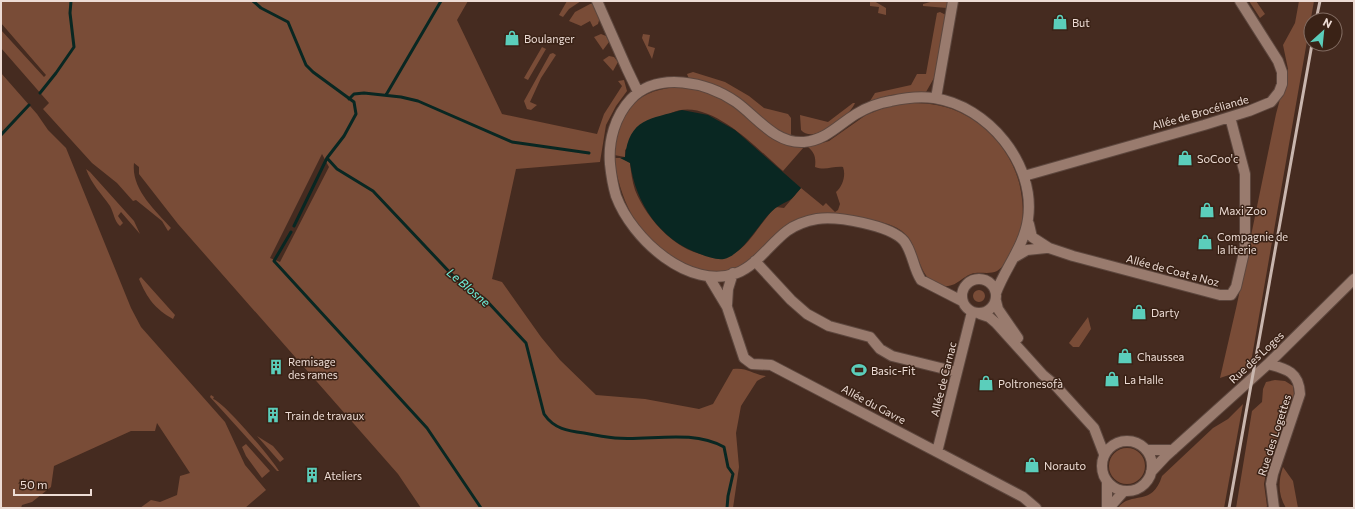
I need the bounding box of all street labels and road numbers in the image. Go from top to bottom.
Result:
street label: Allée de Brocéliande [1150,92,1250,132]
street label: Allée de Coat a Noz [1125,251,1221,289]
street label: Rue des Loges [1226,328,1286,386]
street label: Allée de Carnac [927,340,959,418]
street label: Allée du Gavre [840,382,908,426]
street label: Rue des Logettes [1255,393,1293,477]

